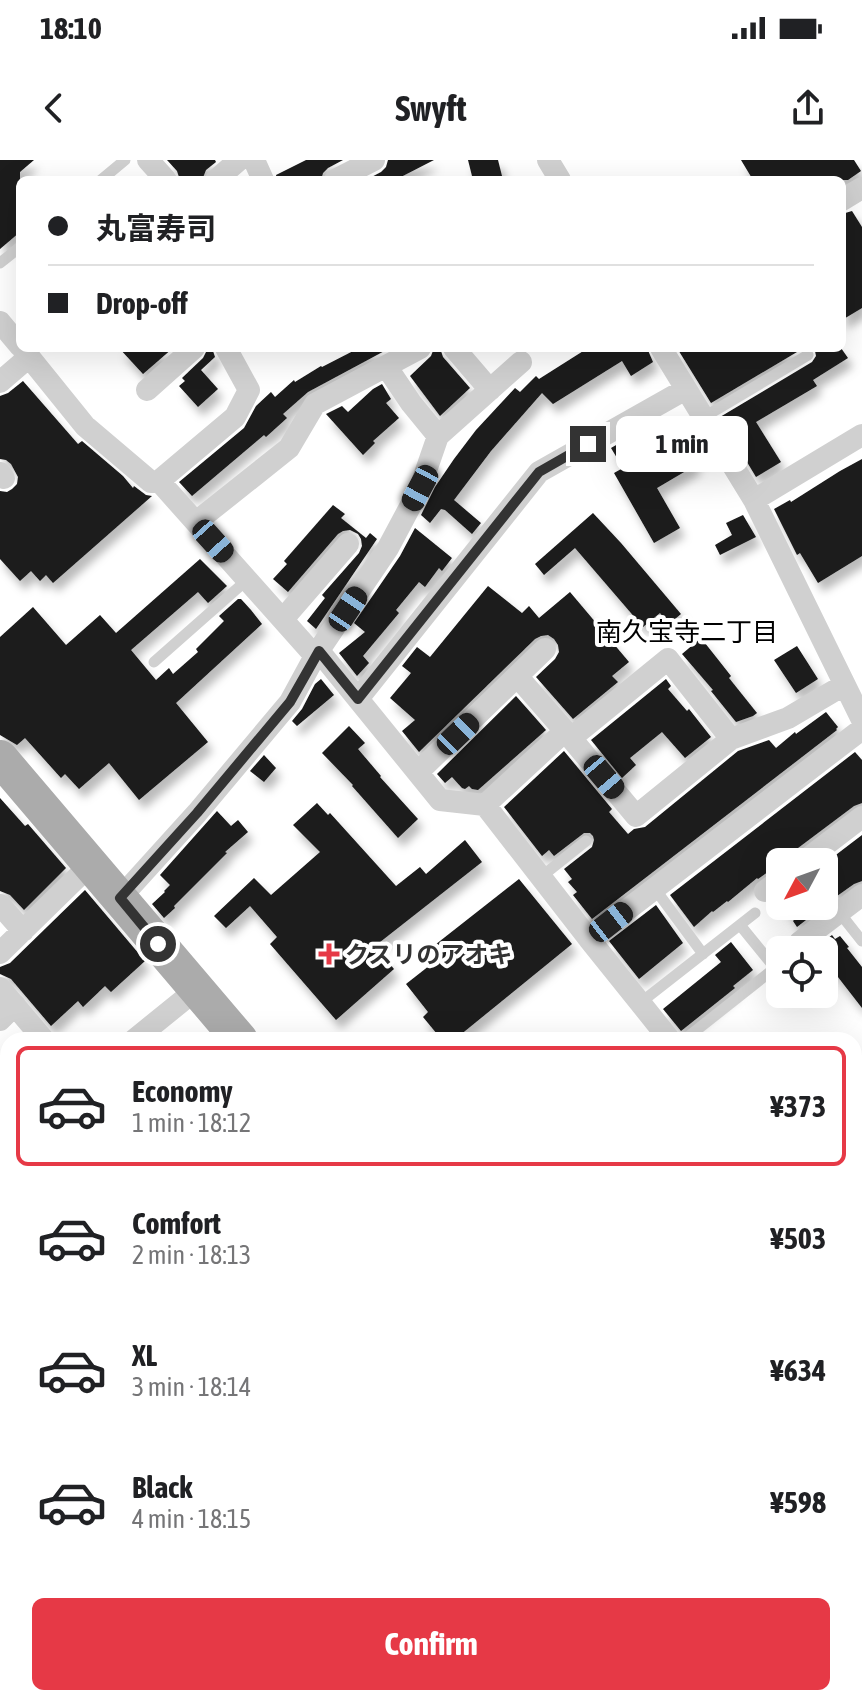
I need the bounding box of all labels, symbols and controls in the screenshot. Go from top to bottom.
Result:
text: 18:10 [40,11,102,45]
icon: back [32,86,76,130]
icon: share [786,86,830,130]
text: Swyft [395,87,467,129]
text: 丸富寿司 [96,211,216,245]
text: Drop-off [96,286,188,320]
callout: 1 min [616,416,748,472]
route end [570,426,606,462]
text: 1 min [655,429,709,459]
car [398,461,442,515]
car [188,515,238,567]
car [325,582,371,636]
district label: 南久宝寺二丁目 [596,617,778,647]
car [432,709,484,759]
car [579,751,629,803]
north arrow [766,848,838,920]
map controls [766,848,838,1008]
car [585,898,637,946]
route start [140,926,176,962]
button: locate [766,936,838,1008]
place label: クスリのアオキ [345,941,512,968]
marker: クスリのアオキ [320,945,338,963]
icon: car [36,1070,108,1142]
text: Economy [132,1074,233,1108]
text: ¥373 [770,1089,826,1123]
text: 1 min · 18:12 [132,1108,251,1138]
icon: car [36,1202,108,1274]
text: Comfort [132,1206,221,1240]
text: ¥503 [770,1221,826,1255]
text: 2 min · 18:13 [132,1240,251,1270]
icon: car [36,1334,108,1406]
text: XL [132,1338,157,1372]
text: ¥634 [770,1353,826,1387]
text: 3 min · 18:14 [132,1372,251,1402]
icon: car [36,1466,108,1538]
text: Black [132,1470,192,1504]
text: ¥598 [770,1485,826,1519]
text: 4 min · 18:15 [132,1504,251,1534]
button: Confirm [32,1598,830,1690]

